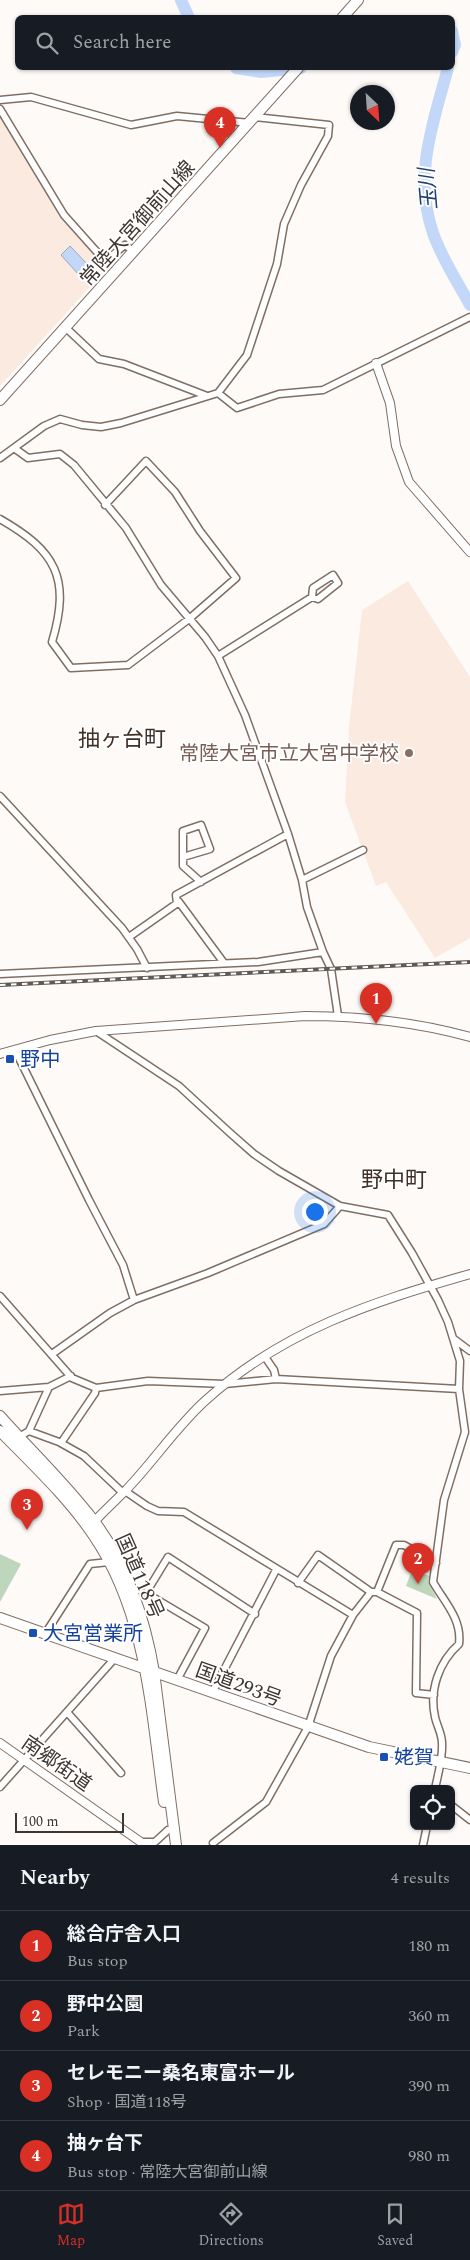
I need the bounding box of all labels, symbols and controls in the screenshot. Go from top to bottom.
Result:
search box [15,15,455,70]
text: Search here [73,28,172,57]
icon: search [33,29,61,57]
north arrow [350,85,395,130]
pin: 4 [204,107,236,148]
street label: 常陸大宮御前山線 [73,154,202,293]
water label: 玉川 [411,165,447,211]
district label: 抽ヶ台町 [78,723,166,756]
place label: 常陸大宮市立大宮中学校 [179,739,399,769]
marker: 常陸大宮市立大宮中学校 [403,747,415,759]
pin: 1 [360,983,392,1024]
place label: 野中 [20,1045,60,1075]
marker: 野中 [4,1053,16,1065]
district label: 野中町 [361,1164,427,1197]
your location [302,1199,328,1225]
pin: 3 [11,1489,43,1530]
street label: 国道118号 [107,1529,171,1624]
pin: 2 [402,1543,434,1584]
place label: 大宮営業所 [43,1619,143,1649]
marker: 大宮営業所 [27,1627,39,1639]
street label: 国道293号 [191,1655,286,1714]
street label: 南郷街道 [15,1729,98,1799]
place label: 姥賀 [394,1743,434,1773]
marker: 姥賀 [378,1751,390,1763]
map controls [410,1785,455,1830]
button: locate [410,1785,455,1830]
scale bar [15,1810,124,1833]
text: 100 m [22,1811,59,1832]
text: Nearby [20,1862,90,1894]
text: 4 results [391,1866,450,1890]
text: 総合庁舎入口 [67,1920,181,1949]
text: 1 [32,1934,40,1958]
text: 180 m [408,1934,450,1958]
text: Bus stop [67,1949,128,1973]
text: 野中公園 [67,1990,143,2019]
text: 2 [32,2004,40,2028]
text: 360 m [408,2004,450,2028]
text: Park [67,2019,100,2043]
text: セレモニー桑名東富ホール [67,2059,295,2088]
text: 3 [32,2074,40,2098]
text: 390 m [408,2074,450,2098]
text: Shop · 国道118号 [67,2090,187,2114]
text: 抽ヶ台下 [67,2129,143,2158]
text: 4 [32,2144,40,2168]
text: 980 m [408,2144,450,2168]
text: Bus stop · 常陸大宮御前山線 [67,2160,268,2184]
tab: Map [57,2200,85,2251]
tab: Directions [198,2200,264,2251]
tab: Saved [377,2200,413,2251]

